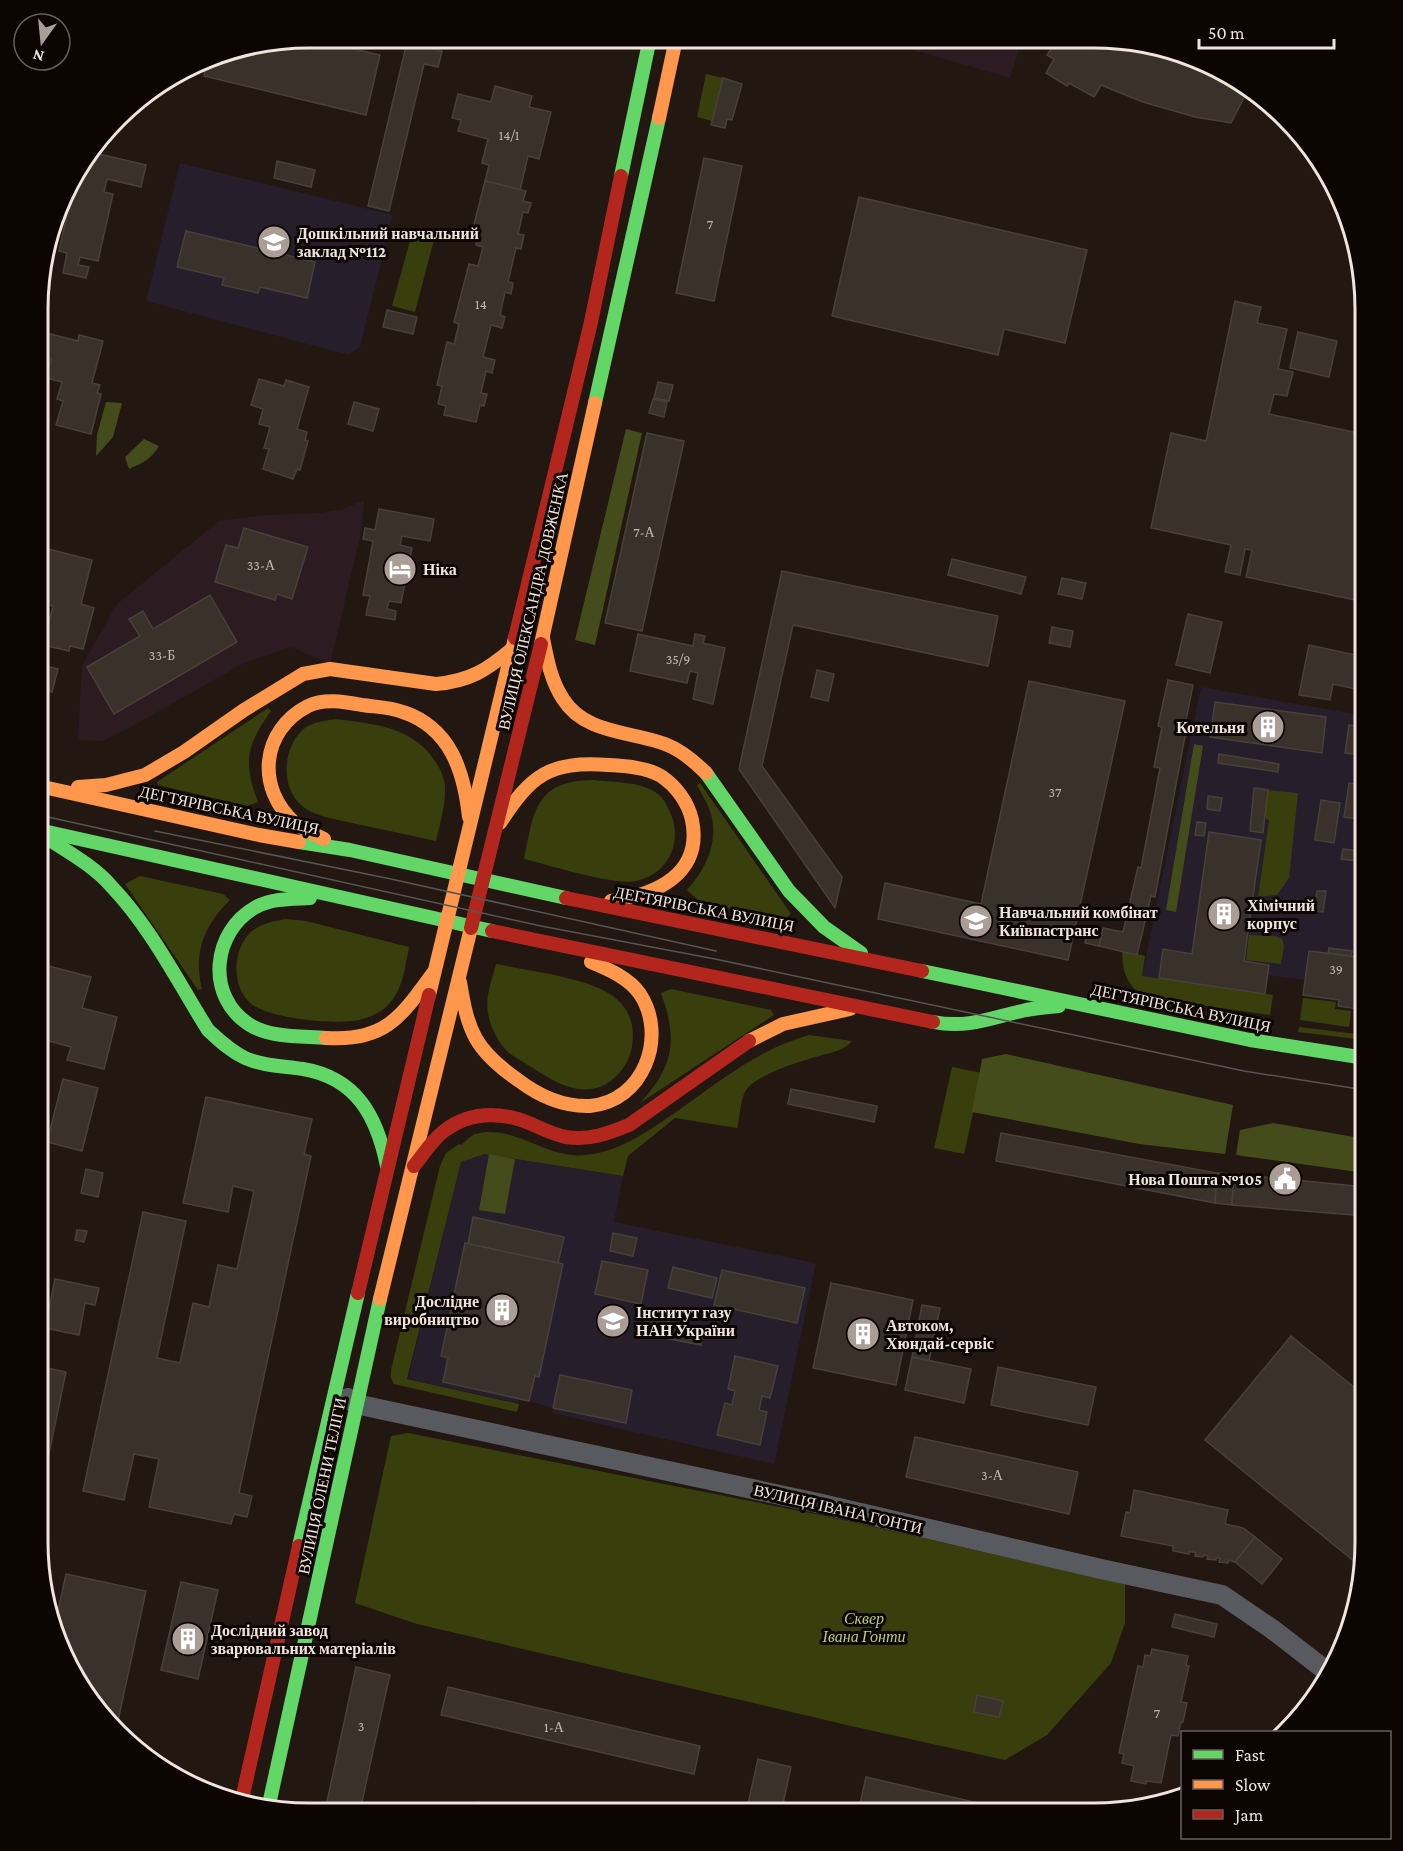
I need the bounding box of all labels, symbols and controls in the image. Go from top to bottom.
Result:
north arrow [12,12,72,72]
scale bar [1199,12,1334,50]
text: 50 m [1208,23,1245,43]
text: N [31,46,46,66]
house number: 14/1 [499,127,520,143]
house number: 7 [707,216,714,232]
school or university icon: Дошкільний навчальний заклад №112 [256,224,292,260]
place label: Дошкільний навчальний заклад №112 [297,225,479,260]
house number: 14 [475,296,487,312]
street label: ВУЛИЦЯ ОЛЕКСАНДРА ДОВЖЕНКА [495,470,572,732]
house number: 7-А [633,524,656,540]
hotel icon: Ніка [382,551,418,587]
house number: 33-А [247,557,276,573]
place label: Ніка [423,561,457,578]
house number: 33-Б [149,647,175,663]
house number: 35/9 [666,651,690,667]
building icon: Котельня [1250,709,1286,745]
place label: Котельня [1176,719,1245,736]
street label: ДЕГТЯРІВСЬКА ВУЛИЦЯ [137,783,321,838]
house number: 37 [1049,784,1062,800]
street label: ДЕГТЯРІВСЬКА ВУЛИЦЯ [612,883,796,936]
building icon: Хімічний корпус [1206,896,1242,932]
place label: Хімічний корпус [1247,897,1315,933]
school or university icon: Навчальний комбінат Київпастранс [958,903,994,939]
place label: Навчальний комбінат Київпастранс [999,904,1158,940]
house number: 39 [1329,961,1343,977]
street label: ДЕГТЯРІВСЬКА ВУЛИЦЯ [1089,981,1273,1036]
public building icon: Нова Пошта №105 [1267,1161,1303,1197]
place label: Нова Пошта №105 [1128,1171,1262,1188]
building icon: Дослідне виробництво [484,1292,520,1328]
place label: Дослідне виробництво [384,1293,479,1329]
school or university icon: Інститут газу НАН України [595,1303,631,1339]
place label: Інститут газу НАН України [636,1304,735,1340]
building icon: Автоком, Хюндай-сервіс [845,1316,881,1352]
place label: Автоком, Хюндай-сервіс [886,1317,994,1353]
street label: ВУЛИЦЯ ОЛЕНИ ТЕЛІГИ [295,1396,350,1576]
house number: 3-А [981,1467,1004,1483]
street label: ВУЛИЦЯ ІВАНА ГОНТИ [752,1481,924,1538]
park label: Сквер Івана Гонти [822,1610,905,1645]
building icon: Дослідний завод зварювальних матеріалів [170,1621,206,1657]
place label: Дослідний завод зварювальних матеріалів [211,1622,396,1658]
house number: 7 [1154,1705,1161,1721]
house number: 3 [358,1718,364,1734]
house number: 1-А [544,1719,565,1735]
legend [1181,1731,1391,1839]
text: Fast [1235,1745,1266,1765]
text: Slow [1235,1775,1271,1795]
text: Jam [1233,1805,1264,1825]

